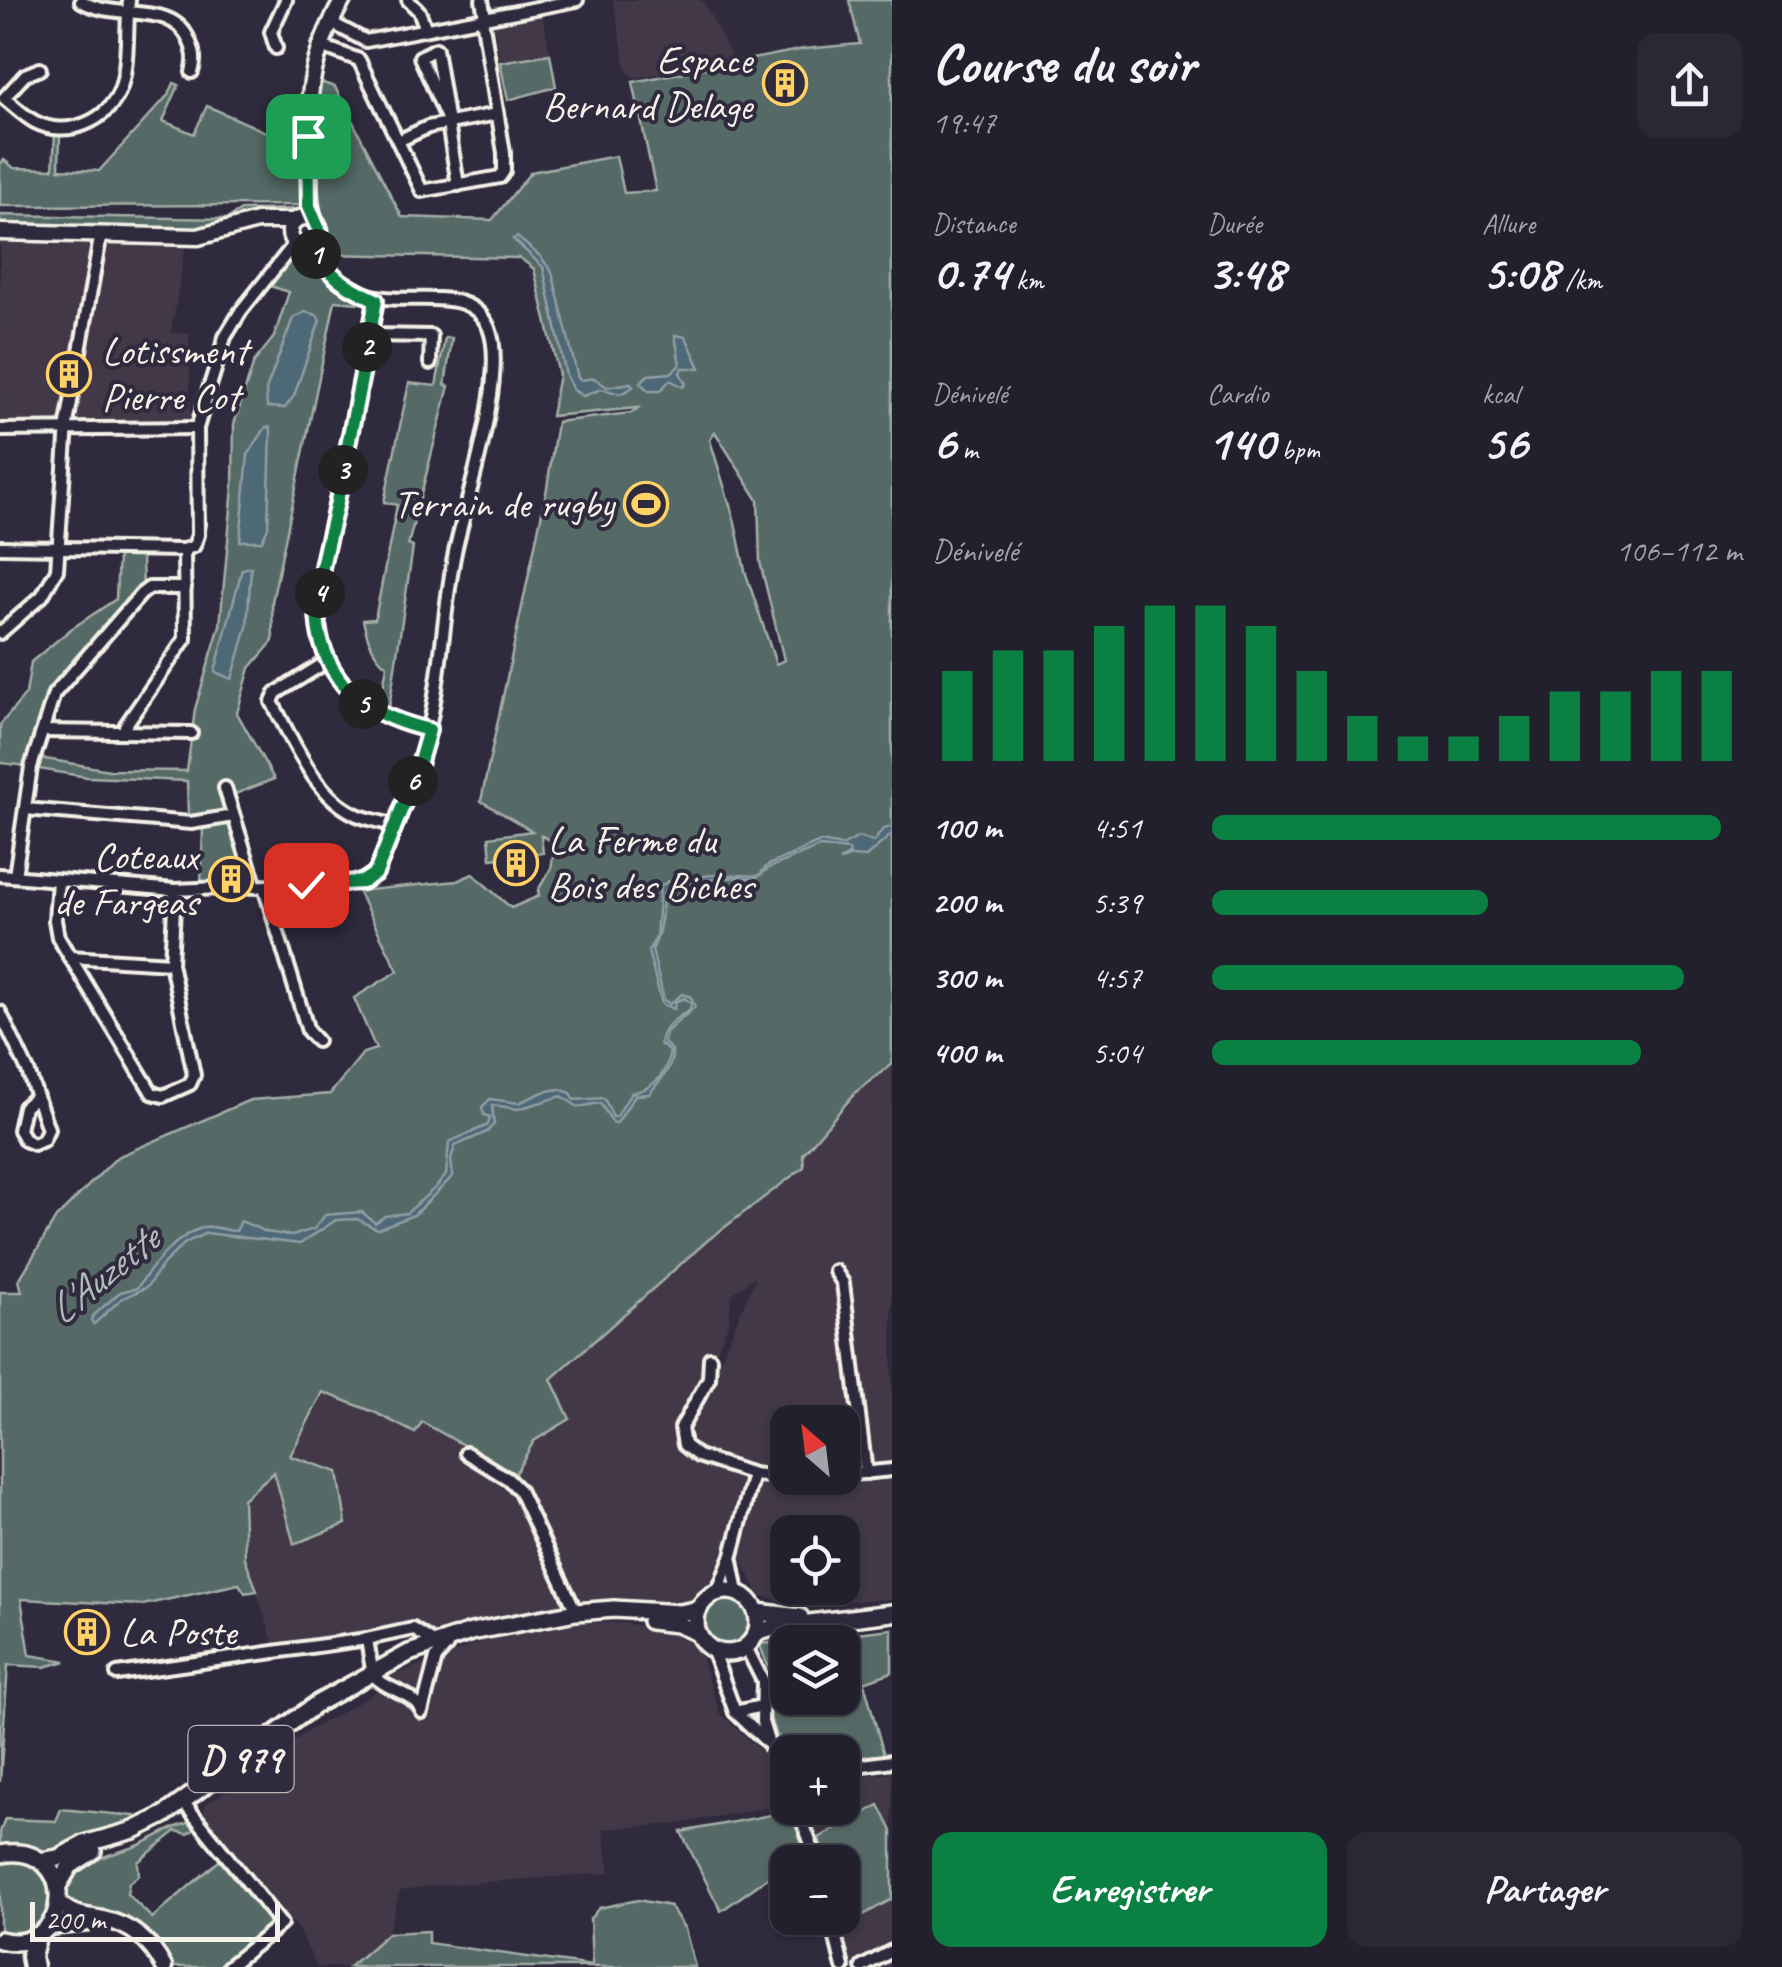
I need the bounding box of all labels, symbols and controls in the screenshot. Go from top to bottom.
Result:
text: Course du soir [932,29,1195,99]
button: share [1637,33,1742,138]
place label: Espace Bernard Delage [542,35,755,131]
building icon: Espace Bernard Delage [762,60,808,106]
pin [266,94,351,179]
text: 19:47 [932,102,996,143]
icon: arrive [281,109,336,164]
text: Distance [932,206,1016,241]
text: Durée [1207,206,1262,241]
text: Allure [1482,206,1535,241]
pin: 1 [291,229,341,279]
text: 1 [310,236,322,271]
text: 0.74 [932,241,1009,304]
text: 3:48 [1207,241,1284,304]
text: 5:08 [1482,241,1559,304]
text: km [1009,262,1043,297]
text: /km [1559,262,1602,297]
pin: 2 [342,322,392,372]
place label: Lotissment Pierre Cot [102,326,254,422]
text: 2 [361,329,373,364]
building icon: Lotissment Pierre Cot [46,351,92,397]
text: Dénivelé [932,376,1007,411]
text: Cardio [1207,376,1269,411]
text: kcal [1482,376,1519,411]
text: 6 [932,411,956,474]
text: 140 [1207,411,1275,474]
text: 56 [1482,411,1527,474]
text: m [956,432,978,467]
text: bpm [1275,432,1320,467]
pin: 3 [318,445,368,495]
text: 3 [337,452,349,487]
place label: Terrain de rugby [393,479,616,529]
sports icon: Terrain de rugby [623,481,669,527]
text: Dénivelé [932,530,1018,571]
text: 106–112 m [1616,530,1742,571]
pin: 4 [295,568,345,618]
text: 4 [314,575,326,610]
pin: 5 [338,679,388,729]
text: 5 [357,686,369,721]
pin: 6 [388,756,438,806]
text: 6 [406,763,420,798]
text: 100 m [932,807,1001,848]
text: 4:51 [1092,807,1142,848]
place label: La Ferme du Bois des Biches [548,815,757,911]
place label: Coteaux de Fargeas [54,831,201,927]
building icon: La Ferme du Bois des Biches [493,840,539,886]
pin [264,843,349,928]
building icon: Coteaux de Fargeas [208,856,254,902]
icon: check [279,858,334,913]
text: 200 m [932,882,1001,923]
text: 5:39 [1092,882,1142,923]
text: 300 m [932,957,1001,998]
text: 4:57 [1092,957,1142,998]
text: 400 m [932,1032,1001,1073]
text: 5:04 [1092,1032,1142,1073]
water label: L'Auzette [36,1210,175,1336]
north arrow [770,1405,860,1495]
map controls [770,1405,860,1935]
button: locate [770,1515,860,1605]
place label: La Poste [120,1607,239,1657]
building icon: La Poste [64,1609,110,1655]
button: layers [770,1625,860,1715]
road number: D 979 [188,1726,294,1792]
button: + [770,1735,860,1825]
button: Enregistrer [932,1832,1327,1947]
button: Partager [1347,1832,1742,1947]
button: − [770,1845,860,1935]
scale bar [30,1897,280,1942]
text: 200 m [45,1902,105,1937]

